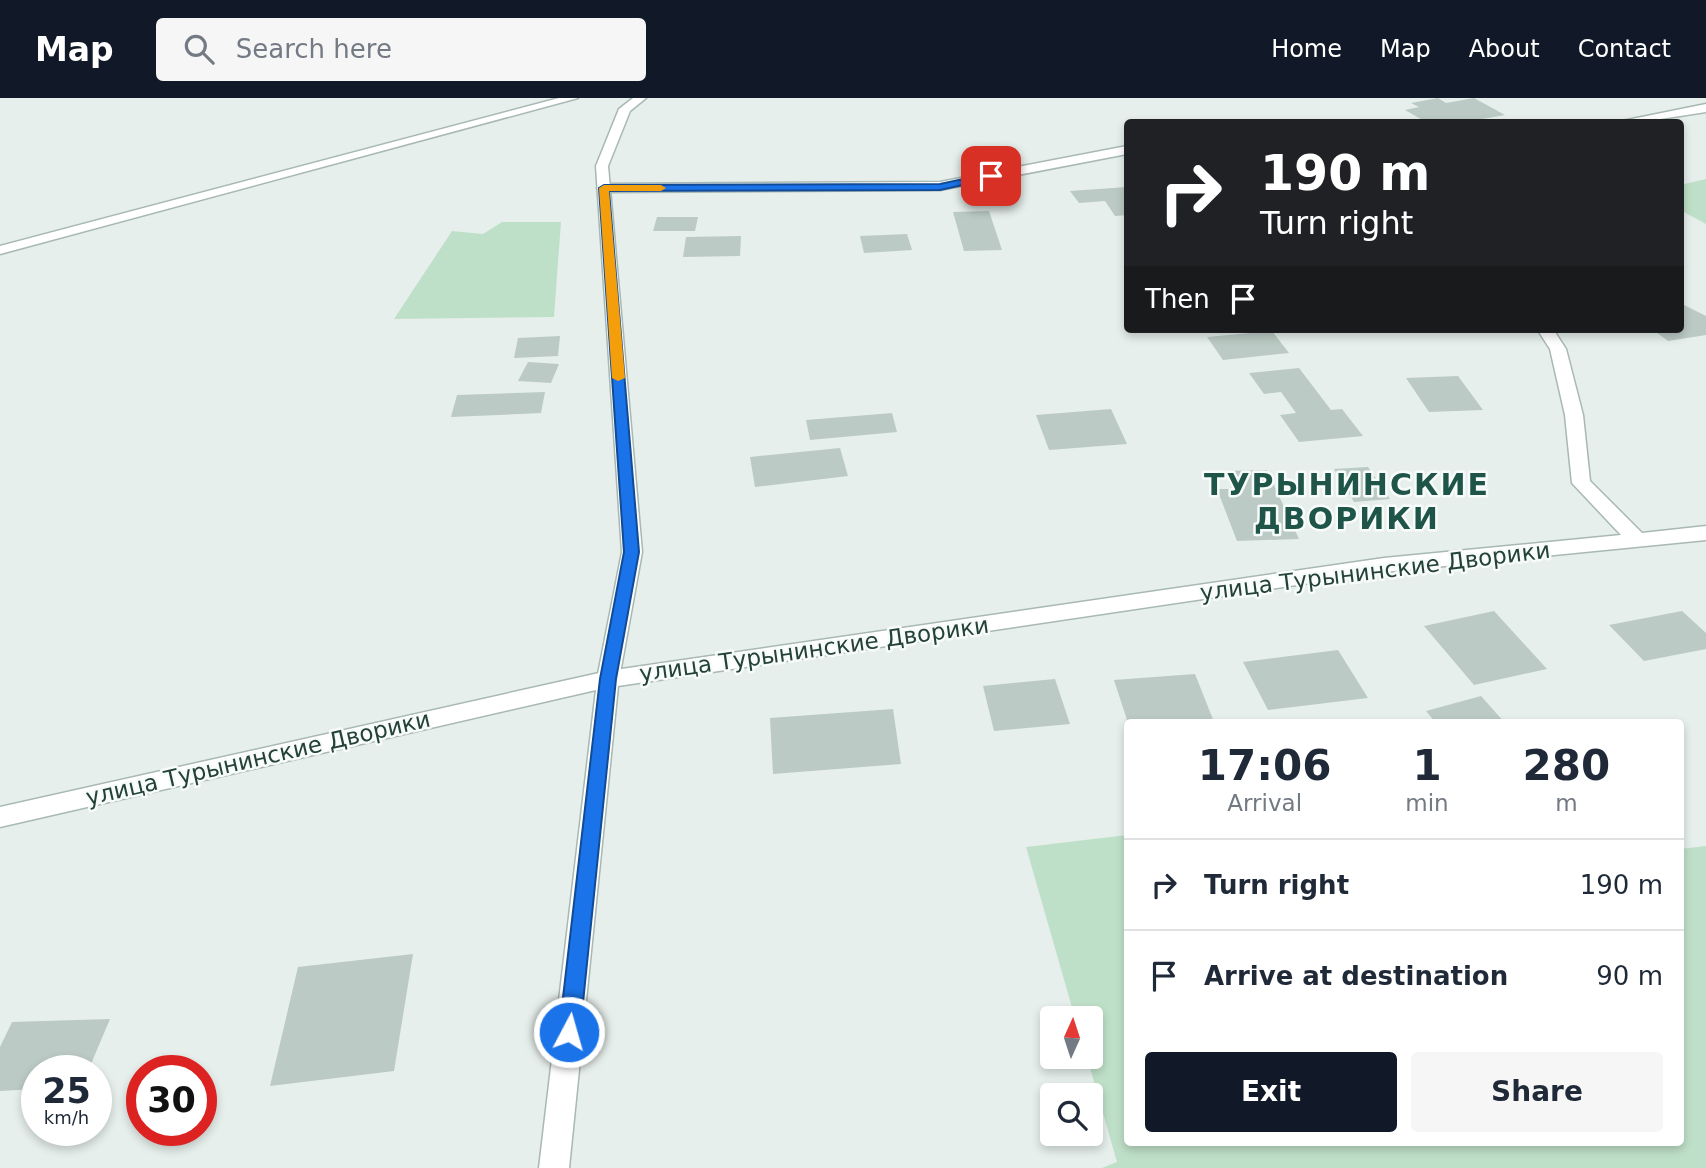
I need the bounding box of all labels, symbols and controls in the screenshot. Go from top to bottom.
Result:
search box [156,18,646,81]
text: Map [35,30,114,69]
icon: search [180,30,218,68]
text: Search here [236,34,392,64]
text: Home [1271,35,1342,63]
text: Map [1380,35,1431,63]
text: About [1469,35,1540,63]
text: Contact [1578,35,1671,63]
text: 190 m [1260,145,1430,202]
pin [961,146,1021,206]
icon: right [1145,147,1236,238]
icon: arrive [972,157,1010,195]
text: Turn right [1260,204,1413,242]
icon: arrive [1224,280,1262,318]
text: Then [1145,284,1210,314]
district label: ТУРЫНИНСКИЕ ДВОРИКИ [1204,467,1490,536]
street label: улица Турынинские Дворики [1198,537,1552,605]
street label: улица Турынинские Дворики [638,612,990,686]
street label: улица Турынинские Дворики [83,706,433,810]
text: 17:06 [1198,741,1332,790]
text: 1 [1412,741,1442,790]
text: 280 [1523,741,1610,790]
text: Arrival [1227,790,1302,816]
text: min [1405,790,1449,816]
text: m [1555,790,1578,816]
icon: right [1145,866,1183,904]
text: Turn right [1204,870,1349,900]
text: 190 m [1580,870,1663,900]
icon: arrive [1145,957,1183,995]
text: Arrive at destination [1204,961,1508,991]
text: 90 m [1596,961,1663,991]
position arrow [532,995,606,1069]
north arrow [1040,1006,1102,1069]
map controls [1040,1006,1103,1146]
button: Exit [1145,1052,1397,1132]
button: Share [1411,1052,1663,1132]
speed limit sign: 30 [126,1055,217,1146]
text: 25 [42,1071,91,1111]
button: search [1040,1083,1103,1146]
text: km/h [44,1107,89,1128]

